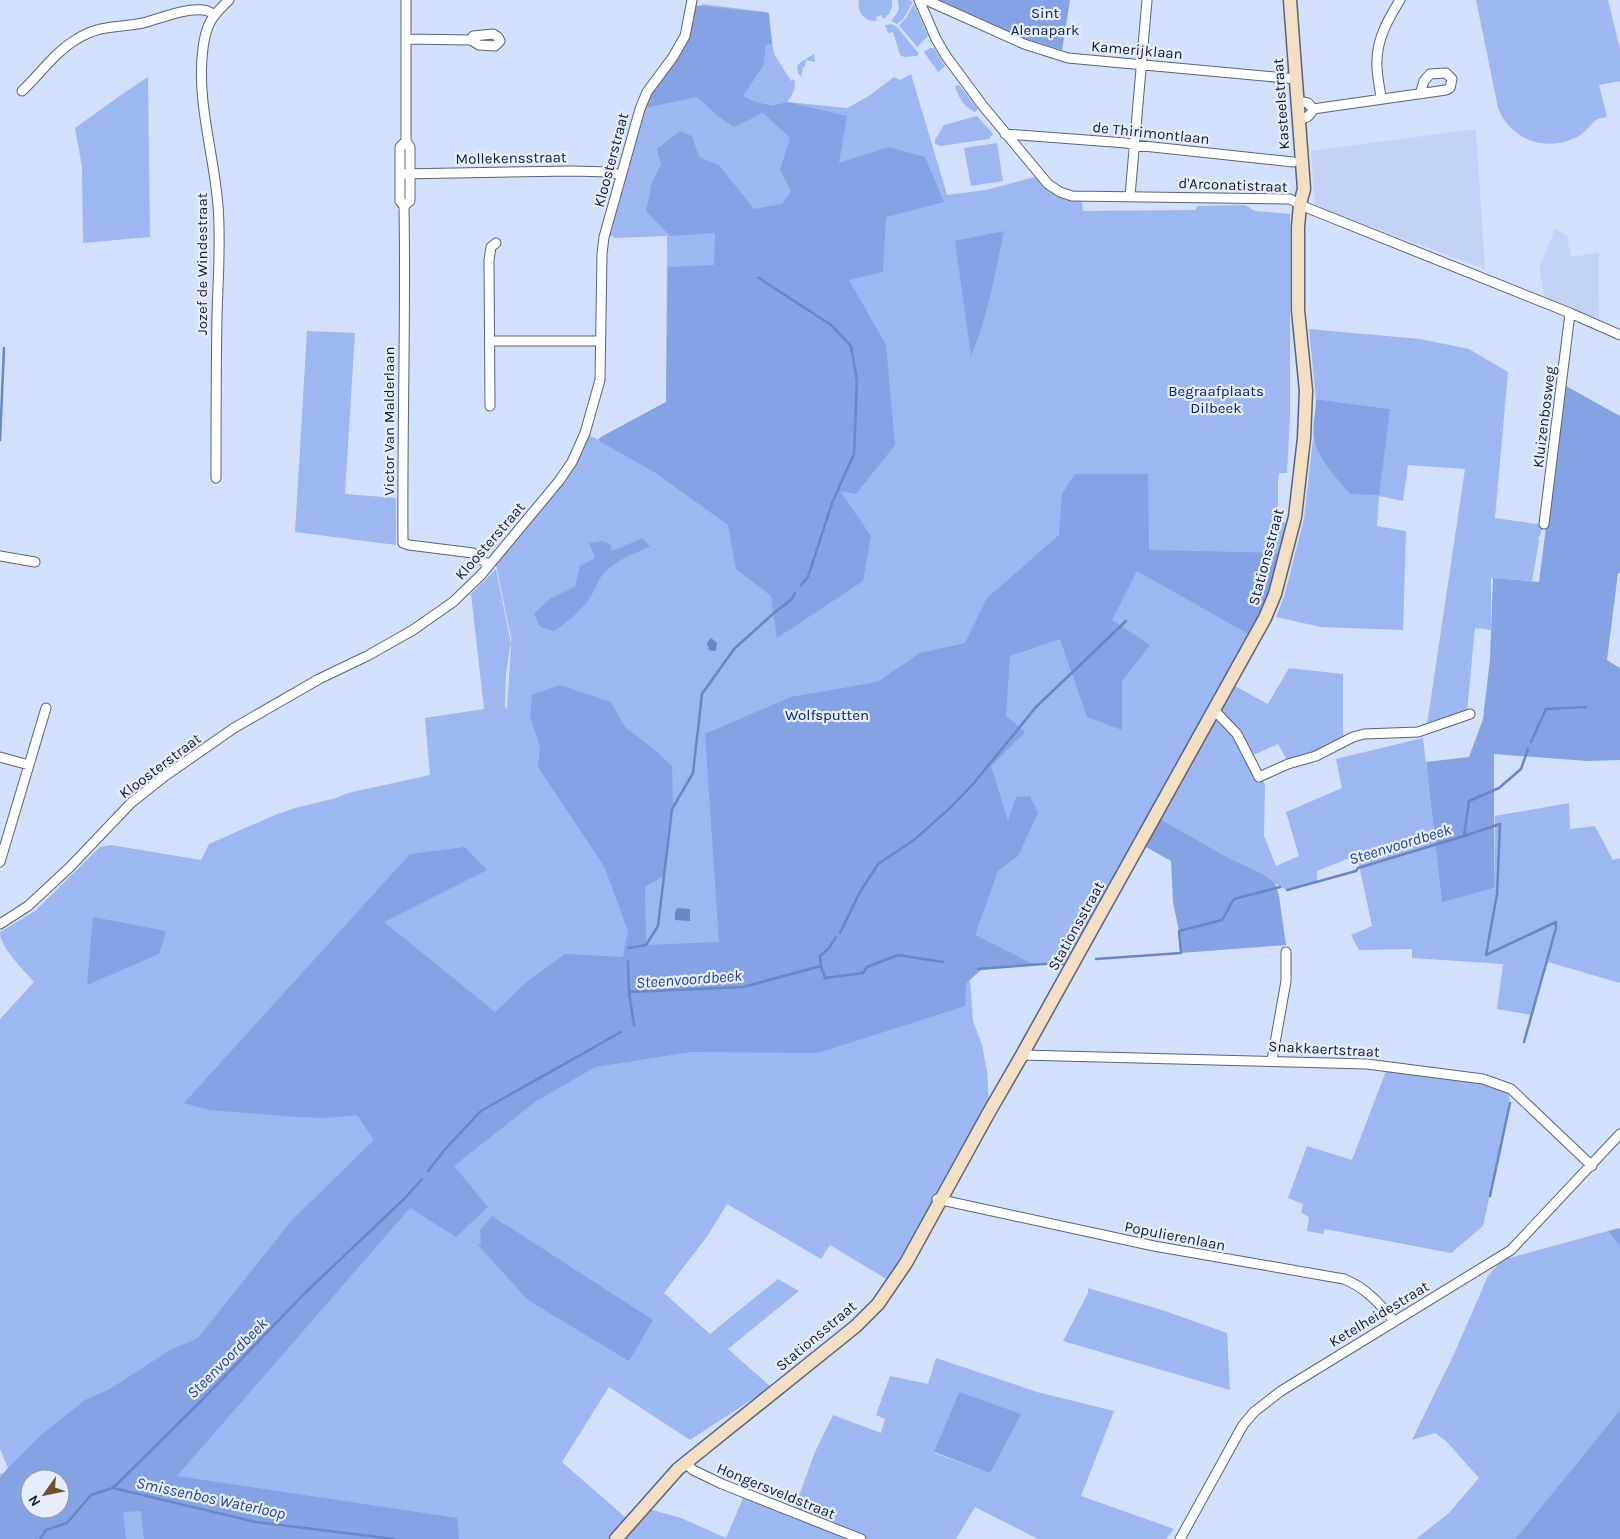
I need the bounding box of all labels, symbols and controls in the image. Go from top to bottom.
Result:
park label: Sint Alenapark [1011,4,1079,39]
street label: Kamerijklaan [1090,37,1184,63]
street label: Kasteelstraat [1269,57,1293,150]
street label: Kloosterstraat [590,110,632,209]
street label: de Thirimontlaan [1091,118,1211,148]
street label: Mollekensstraat [455,148,567,168]
street label: d'Arconatistraat [1178,174,1288,196]
street label: Jozef de Windestraat [193,192,211,335]
street label: Victor Van Malderlaan [380,346,398,496]
street label: Kluizenbosweg [1529,364,1559,469]
park label: Begraafplaats Dilbeek [1168,382,1264,417]
street label: Kloosterstraat [451,498,529,584]
street label: Stationsstraat [1244,506,1288,607]
park label: Wolfsputten [785,706,869,724]
street label: Kloosterstraat [116,729,205,803]
water label: Steenvoordbeek [1347,819,1454,869]
street label: Stationsstraat [1044,878,1108,974]
water label: Steenvoordbeek [635,966,743,992]
street label: Snakkaertstraat [1268,1037,1380,1061]
street label: Populierenlaan [1123,1217,1227,1255]
street label: Ketelheidestraat [1326,1277,1432,1351]
street label: Stationsstraat [772,1297,860,1375]
water label: Steenvoordbeek [183,1313,272,1402]
street label: Hongersveldstraat [714,1459,838,1523]
north arrow [20,1469,70,1519]
water label: Smissenbos Waterloop [135,1473,288,1523]
text: N [25,1492,44,1510]

